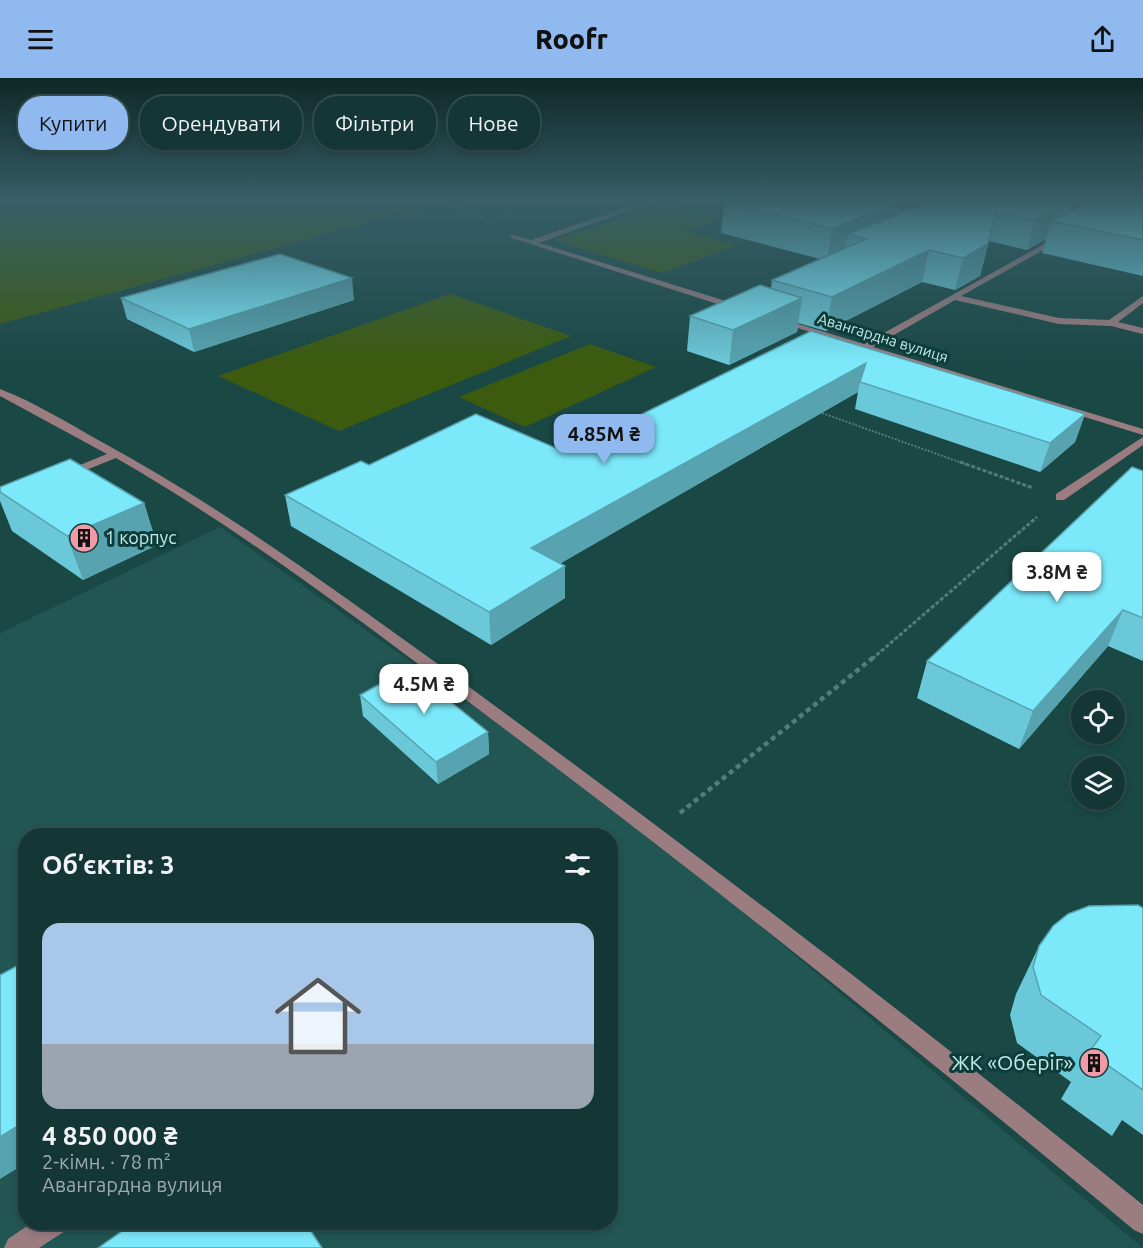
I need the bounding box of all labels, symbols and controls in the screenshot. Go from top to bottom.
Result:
icon: menu [24,23,57,56]
icon: share [1086,23,1119,56]
text: Roofr [535,24,608,54]
chip: Купити [18,96,128,150]
chip: Орендувати [140,96,302,150]
chip: Фільтри [314,96,436,150]
chip: Нове [448,96,540,150]
street label: Авангардна вулиця [816,310,950,365]
pin: 4.85M ₴ [549,414,659,465]
text: 4.85M ₴ [568,422,640,445]
building icon: 1 корпус [68,522,100,554]
place label: 1 корпус [105,527,177,547]
pin: 3.8M ₴ [1008,552,1106,603]
text: 3.8M ₴ [1026,560,1088,583]
pin: 4.5M ₴ [375,664,473,715]
text: 4.5M ₴ [393,672,455,695]
map controls [1071,690,1125,810]
button: locate [1071,690,1125,744]
button: layers [1071,756,1125,810]
icon: filters [561,848,594,881]
text: Об’єктів: 3 [42,850,175,879]
icon: home [264,962,372,1070]
building icon: ЖК «Оберіг» [1078,1047,1110,1079]
place label: ЖК «Оберіг» [952,1050,1073,1074]
text: 4 850 000 ₴ [42,1121,178,1150]
text: 2-кімн. · 78 m² [42,1150,171,1173]
text: Авангардна вулиця [42,1173,223,1196]

